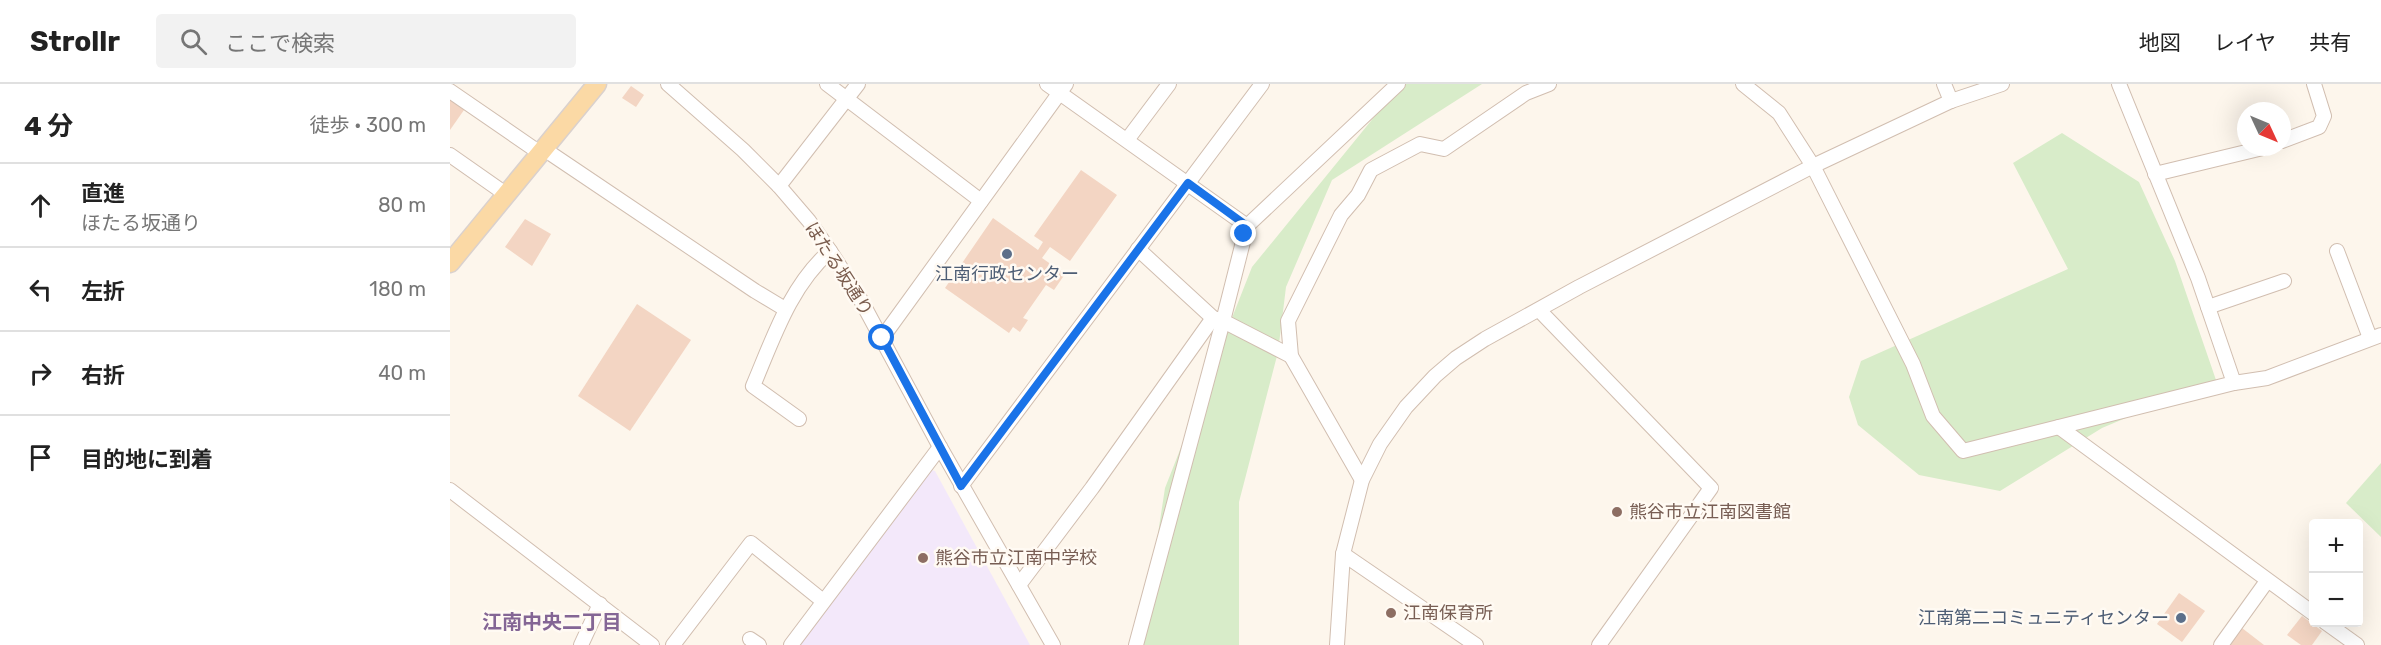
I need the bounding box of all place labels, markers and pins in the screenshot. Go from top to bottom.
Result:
marker: 江南行政センター [1000,247,1014,261]
place label: 江南行政センター [935,263,1079,285]
place label: 熊谷市立江南図書館 [1629,501,1791,523]
marker: 熊谷市立江南図書館 [1610,505,1624,519]
place label: 熊谷市立江南中学校 [935,547,1097,569]
marker: 熊谷市立江南中学校 [916,551,930,565]
place label: 江南保育所 [1403,602,1493,624]
marker: 江南保育所 [1384,606,1398,620]
place label: 江南第二コミュニティセンター [1918,607,2169,629]
marker: 江南第二コミュニティセンター [2174,611,2188,625]

